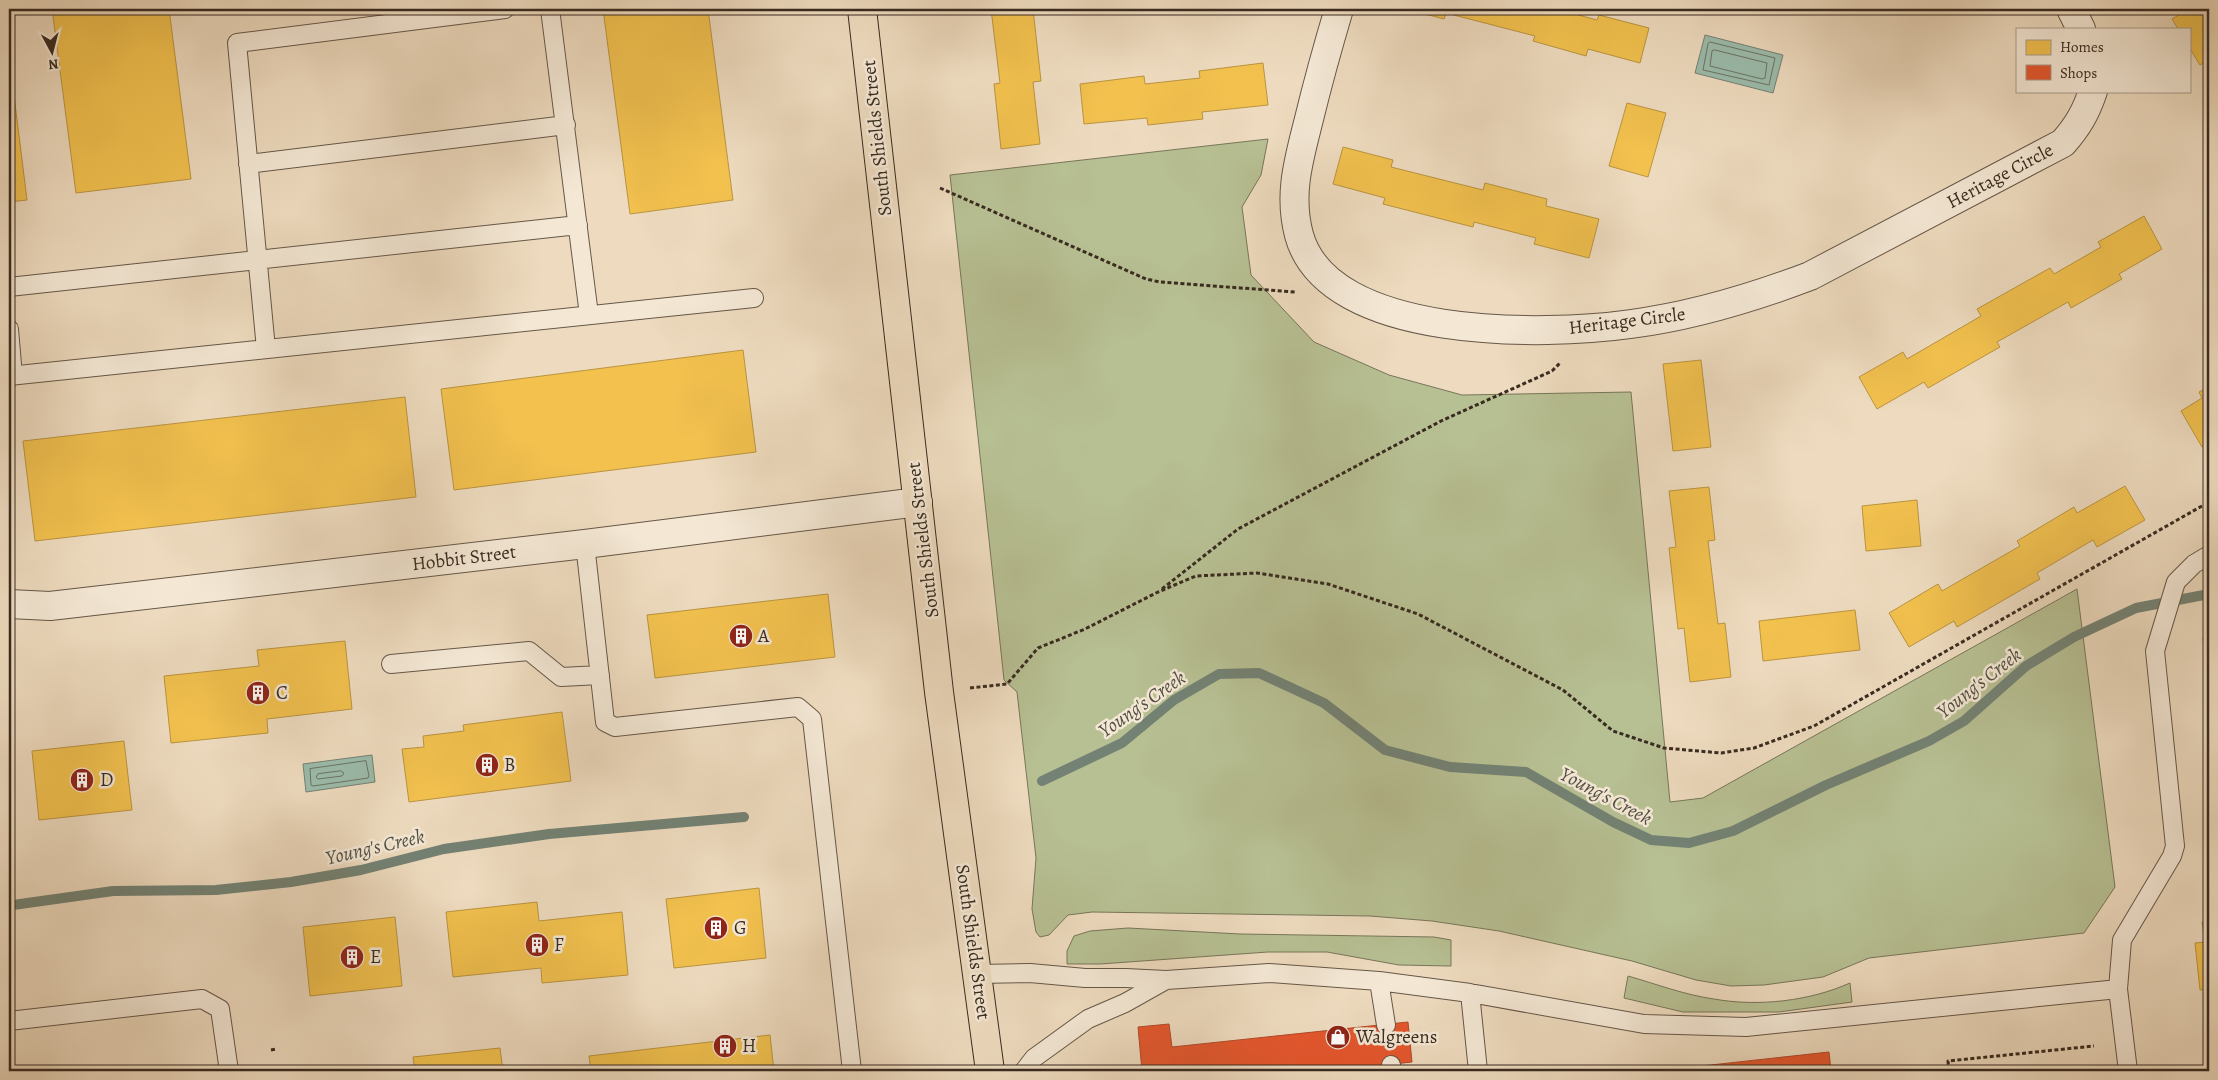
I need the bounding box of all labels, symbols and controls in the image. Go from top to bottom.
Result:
north arrow [28,28,78,78]
legend [2016,28,2190,92]
text: Homes [2060,37,2104,57]
text: N [47,54,60,74]
street label: South Shields Street [856,59,898,217]
text: Shops [2060,63,2097,83]
street label: Heritage Circle [1942,137,2058,215]
street label: Heritage Circle [1567,301,1687,341]
street label: South Shields Street [901,461,945,619]
street label: Hobbit Street [410,539,518,577]
building icon: A [728,623,754,649]
place label: A [757,623,770,649]
water label: Young's Creek [1931,641,2027,725]
water label: Young's Creek [1093,664,1191,744]
building icon: C [245,680,271,706]
place label: C [276,680,288,706]
building icon: B [474,752,500,778]
place label: B [504,752,515,778]
water label: Young's Creek [1555,761,1657,832]
building icon: D [69,767,95,793]
place label: D [100,767,113,793]
water label: Young's Creek [323,823,427,871]
street label: South Shields Street [949,863,997,1021]
building icon: G [703,915,729,941]
place label: G [734,915,747,941]
building icon: F [524,932,550,958]
place label: F [554,932,564,958]
building icon: E [339,944,365,970]
place label: E [370,944,381,970]
shop icon: Walgreens [1325,1024,1351,1050]
place label: Walgreens [1355,1024,1437,1050]
building icon: H [712,1033,738,1059]
place label: H [742,1033,756,1059]

